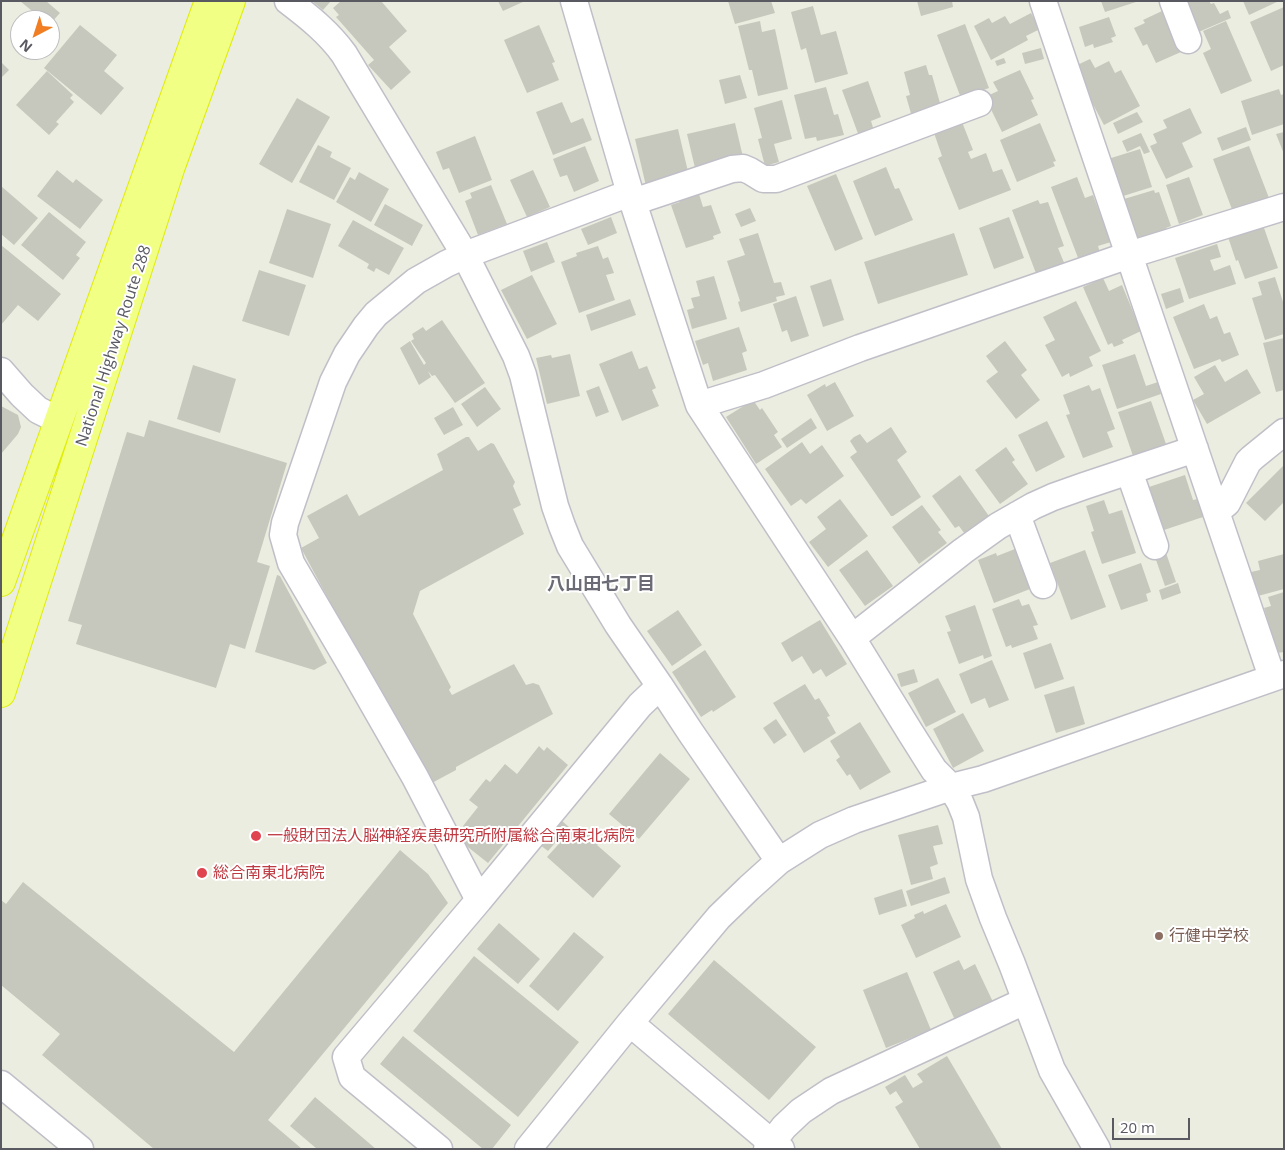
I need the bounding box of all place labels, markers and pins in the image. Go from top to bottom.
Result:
place label: 一般財団法人脳神経疾患研究所附属総合南東北病院 [267,826,635,846]
marker: 一般財団法人脳神経疾患研究所附属総合南東北病院 [249,829,263,843]
place label: 総合南東北病院 [213,863,325,883]
marker: 総合南東北病院 [195,866,209,880]
place label: 行健中学校 [1169,926,1249,946]
marker: 行健中学校 [1153,930,1165,942]

